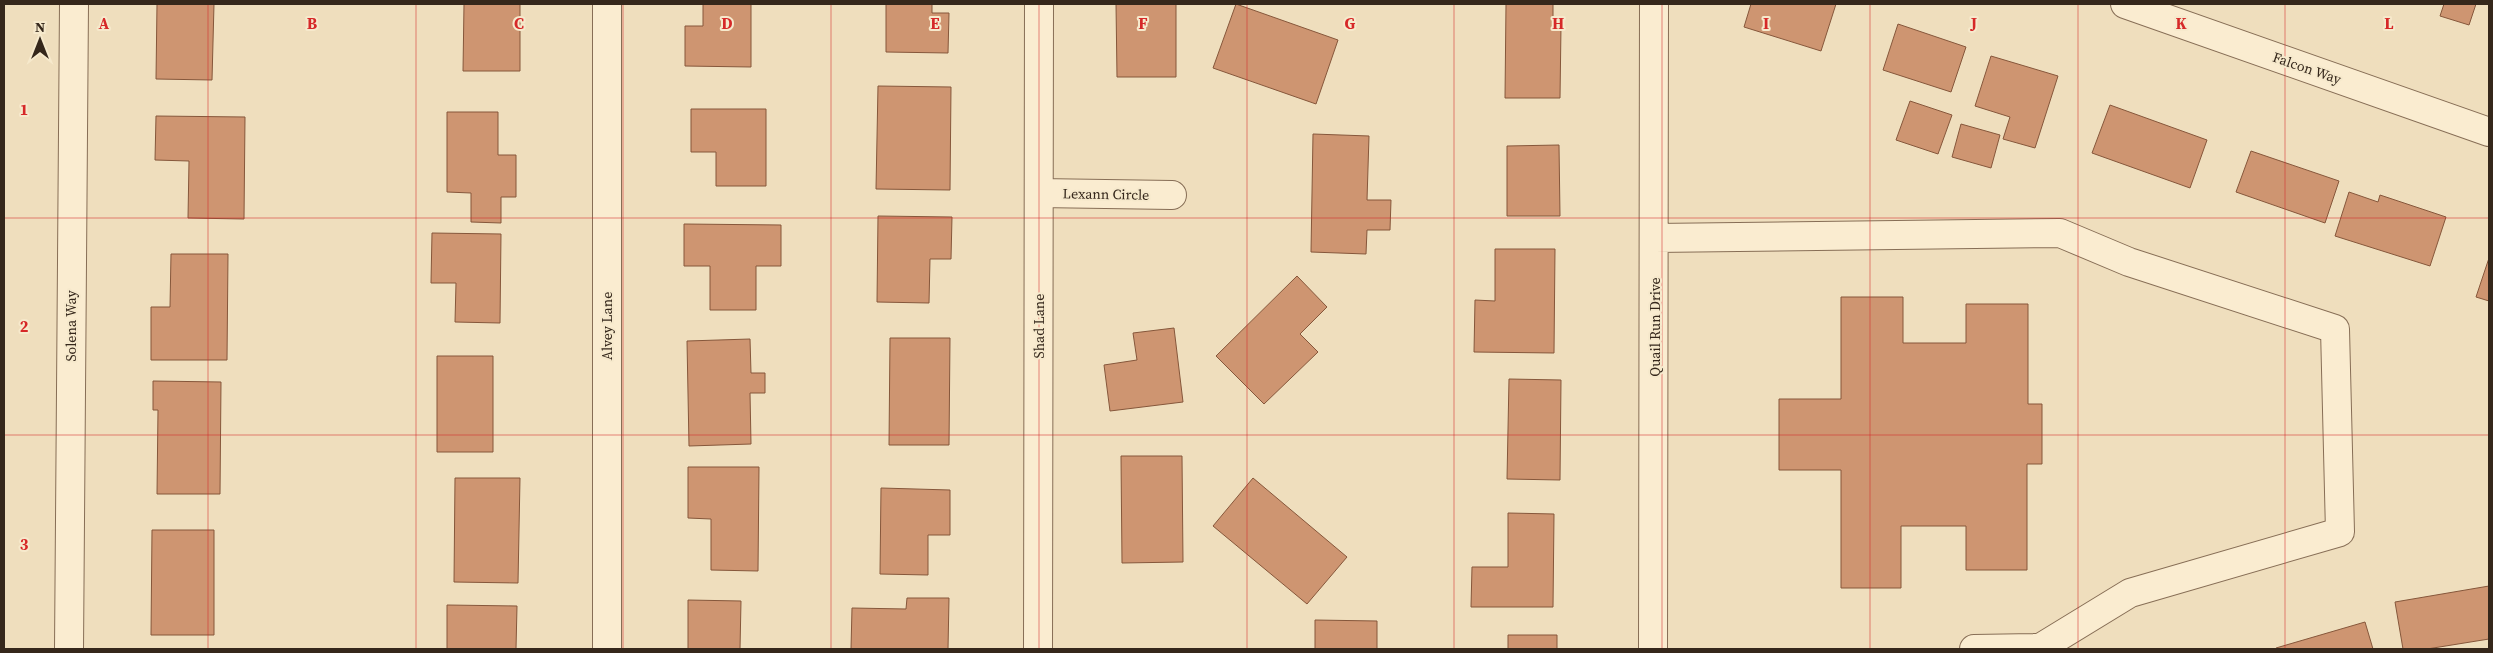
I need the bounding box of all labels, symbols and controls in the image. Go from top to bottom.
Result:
text: A [99,12,110,34]
text: B [307,12,318,34]
text: C [514,12,524,34]
text: D [721,12,733,34]
text: E [930,12,940,34]
text: F [1138,12,1148,34]
text: G [1345,12,1356,34]
text: H [1552,12,1564,34]
text: I [1763,12,1769,34]
text: J [1970,12,1977,34]
text: K [2175,12,2187,34]
text: L [2384,12,2394,34]
north arrow [15,15,65,65]
text: N [35,17,45,37]
street label: Falcon Way [2270,47,2345,89]
text: 1 [20,98,28,120]
street label: Lexann Circle [1062,183,1150,205]
street label: Quail Run Drive [1645,277,1665,377]
street label: Solena Way [61,290,81,362]
street label: Alvey Lane [597,292,617,360]
street label: Shad Lane [1029,294,1049,358]
text: 2 [20,315,29,337]
text: 3 [20,533,29,555]

